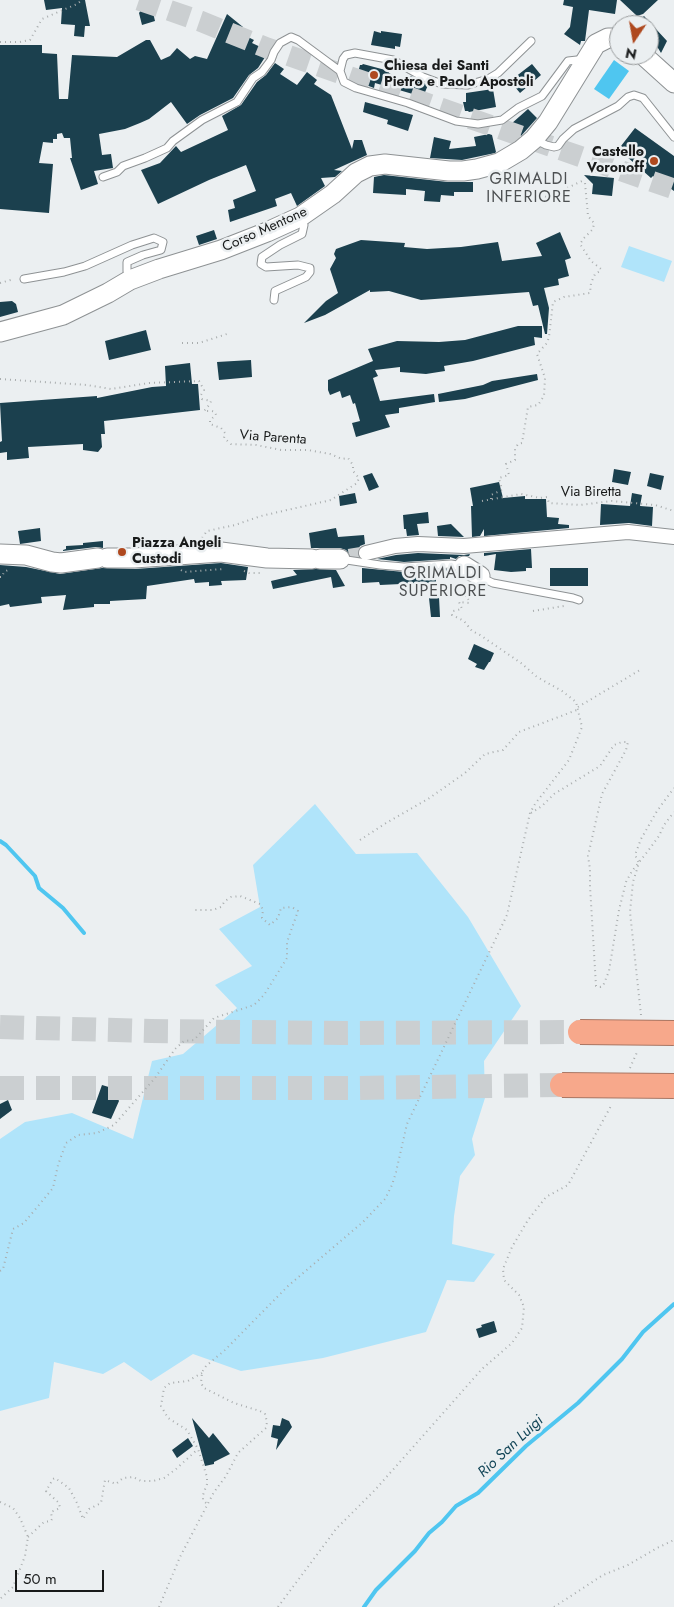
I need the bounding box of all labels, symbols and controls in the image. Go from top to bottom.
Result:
north arrow [609,15,659,65]
text: N [624,43,639,65]
place label: Chiesa dei Santi Pietro e Paolo Apostoli [384,59,534,92]
marker: Chiesa dei Santi Pietro e Paolo Apostoli [368,69,380,81]
place label: Castello Voronoff [587,145,644,178]
marker: Castello Voronoff [648,155,660,167]
district label: GRIMALDI INFERIORE [485,170,573,208]
street label: Corso Mentone [220,204,310,256]
street label: Via Parenta [239,427,307,449]
street label: Via Biretta [561,485,621,501]
place label: Piazza Angeli Custodi [132,536,221,568]
marker: Piazza Angeli Custodi [116,546,128,558]
district label: GRIMALDI SUPERIORE [398,564,488,602]
water label: Rio San Luigi [475,1412,547,1482]
scale bar [18,1560,106,1592]
text: 50 m [23,1568,57,1590]

